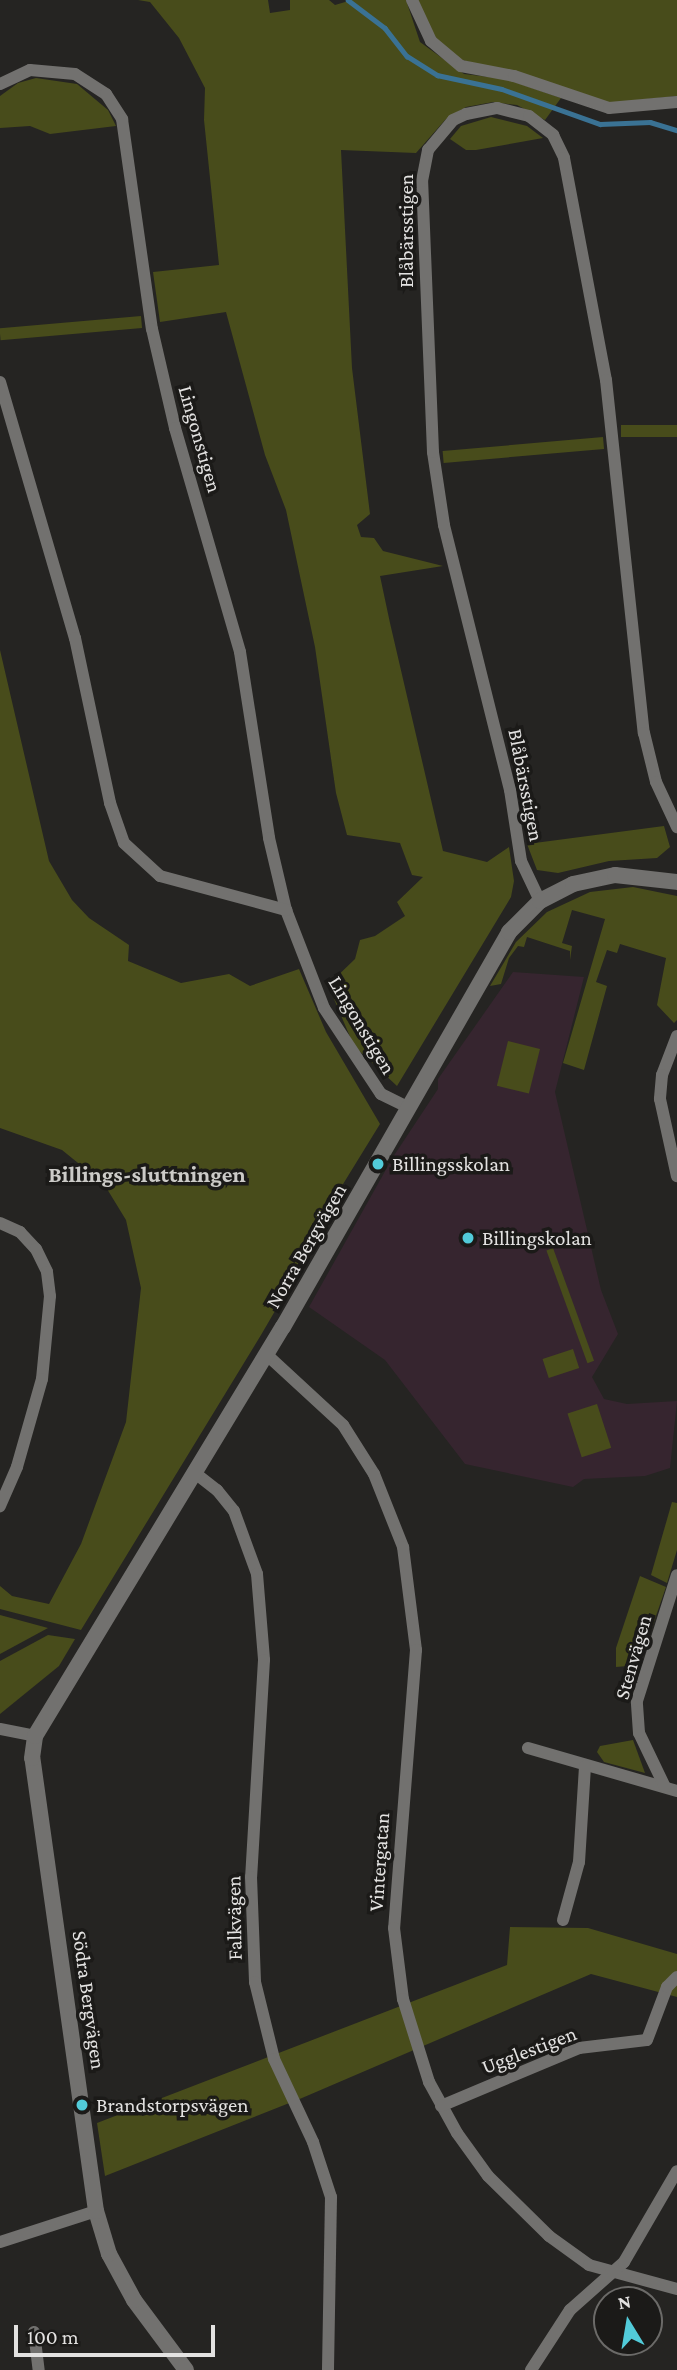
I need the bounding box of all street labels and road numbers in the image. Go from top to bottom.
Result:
street label: Blåbärsstigen [393,174,419,288]
street label: Lingonstigen [173,383,227,495]
street label: Blåbärsstigen [503,727,549,843]
street label: Lingonstigen [323,971,401,1079]
street label: Norra Bergvägen [260,1179,352,1313]
street label: Stenvägen [609,1612,657,1702]
street label: Vintergatan [363,1812,395,1912]
street label: Falkvägen [221,1875,247,1961]
street label: Södra Bergvägen [67,1929,111,2071]
street label: Ugglestigen [478,2020,580,2080]

